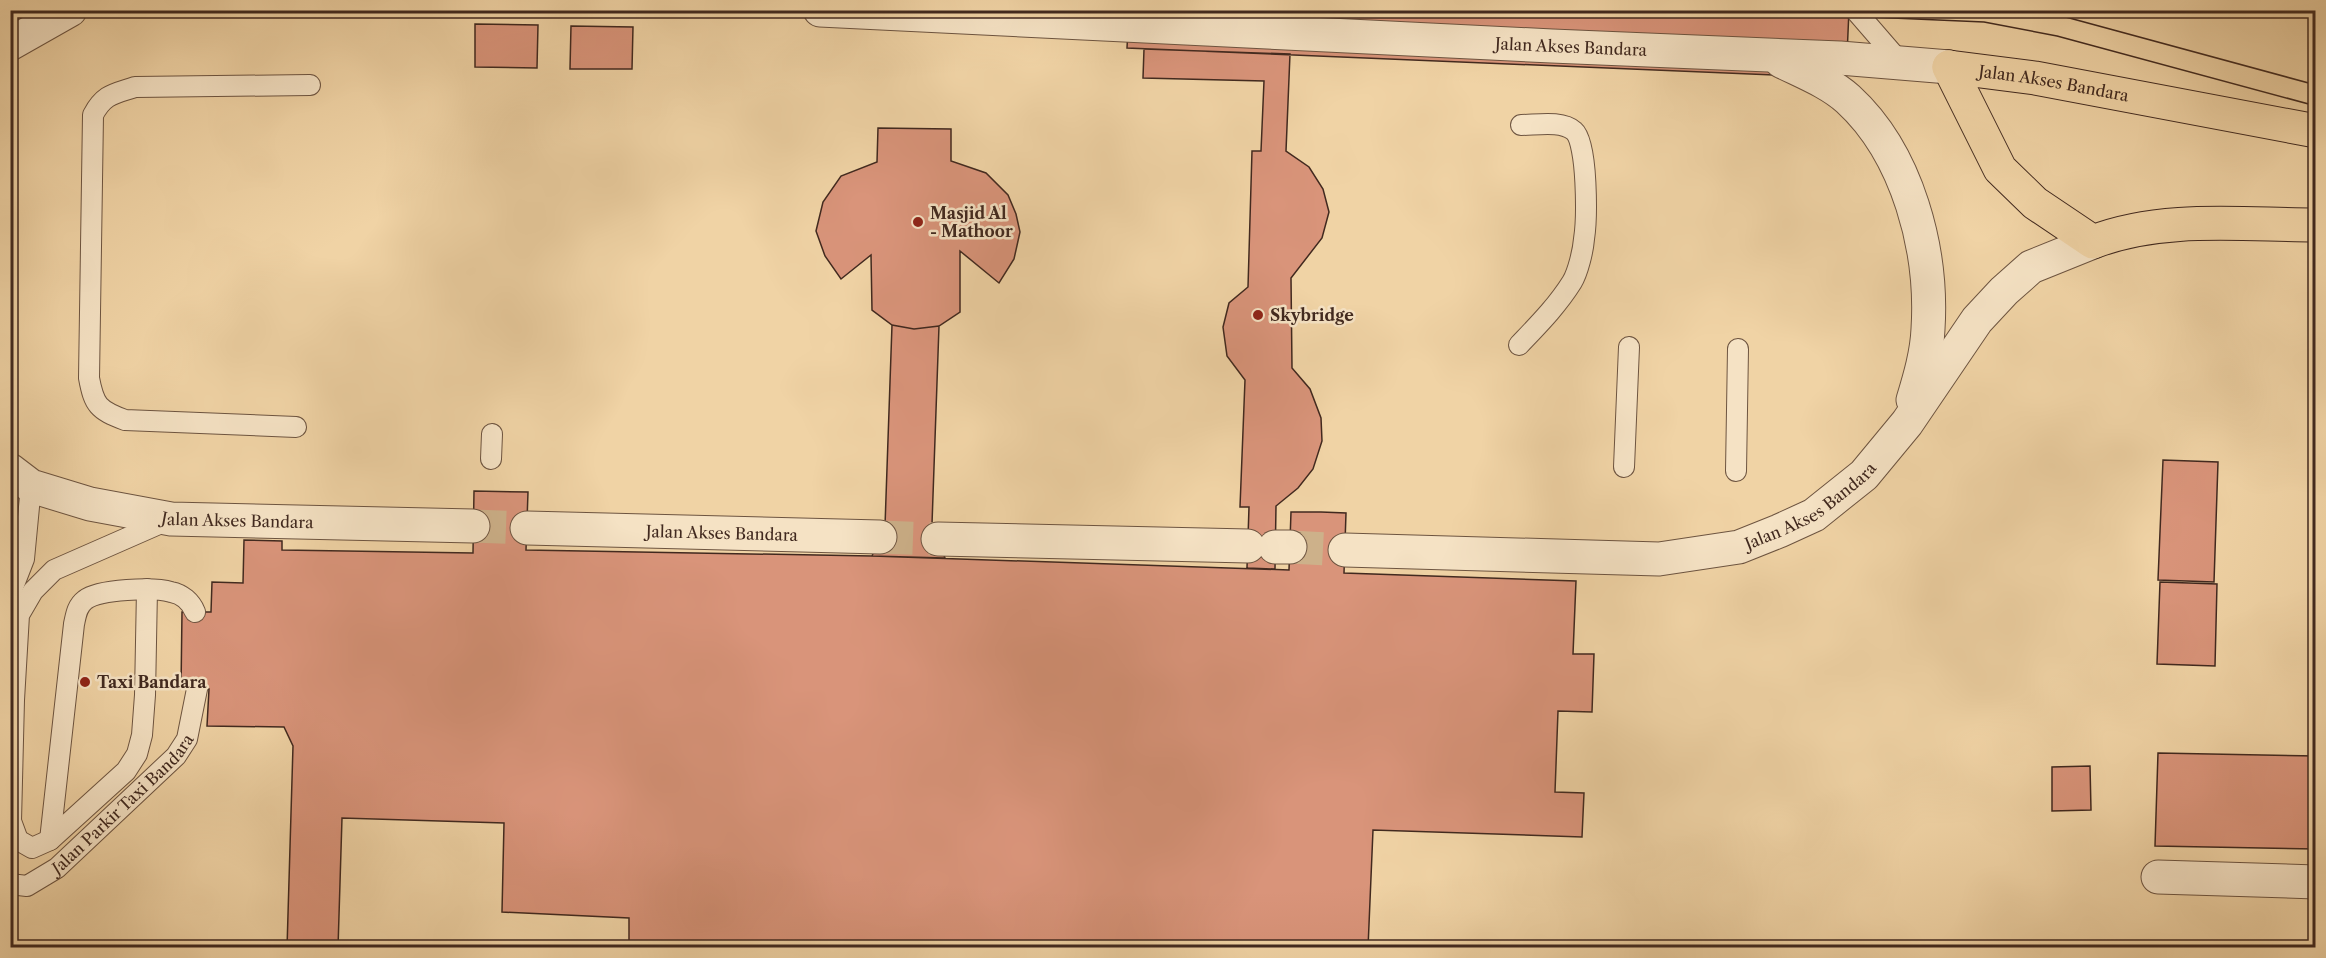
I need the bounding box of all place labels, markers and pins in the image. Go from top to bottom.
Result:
place label: Masjid Al - Mathoor [930,203,1013,241]
marker: Masjid Al - Mathoor [911,215,925,229]
place label: Skybridge [1270,305,1354,325]
marker: Skybridge [1251,308,1265,322]
place label: Taxi Bandara [97,672,207,692]
marker: Taxi Bandara [78,675,92,689]

